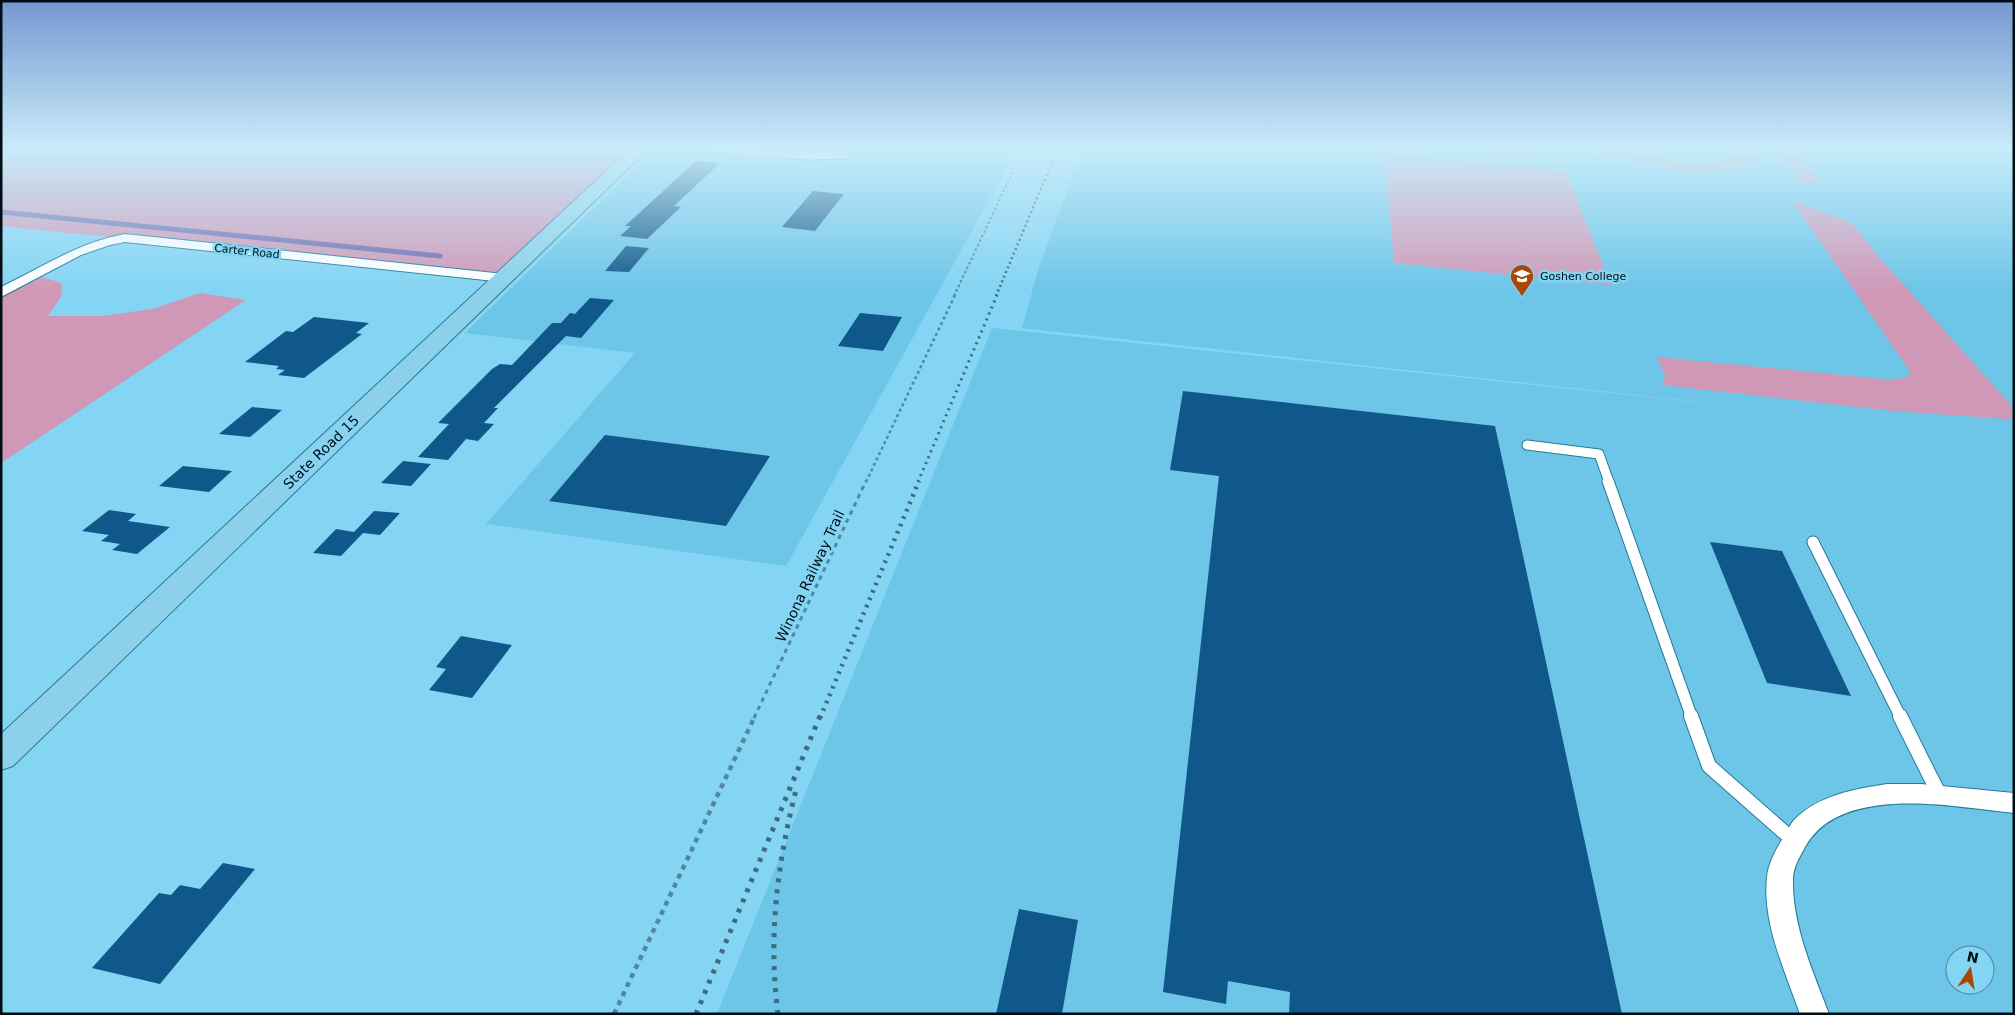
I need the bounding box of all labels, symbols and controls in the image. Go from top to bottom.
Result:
street label: Carter Road [214,242,280,261]
school or university icon: Goshen College [1509,263,1535,297]
place label: Goshen College [1540,270,1626,283]
street label: State Road 15 [280,412,362,492]
street label: Winona Railway Trail [772,507,848,645]
north arrow [1945,945,1995,995]
text: N [1965,948,1980,966]

